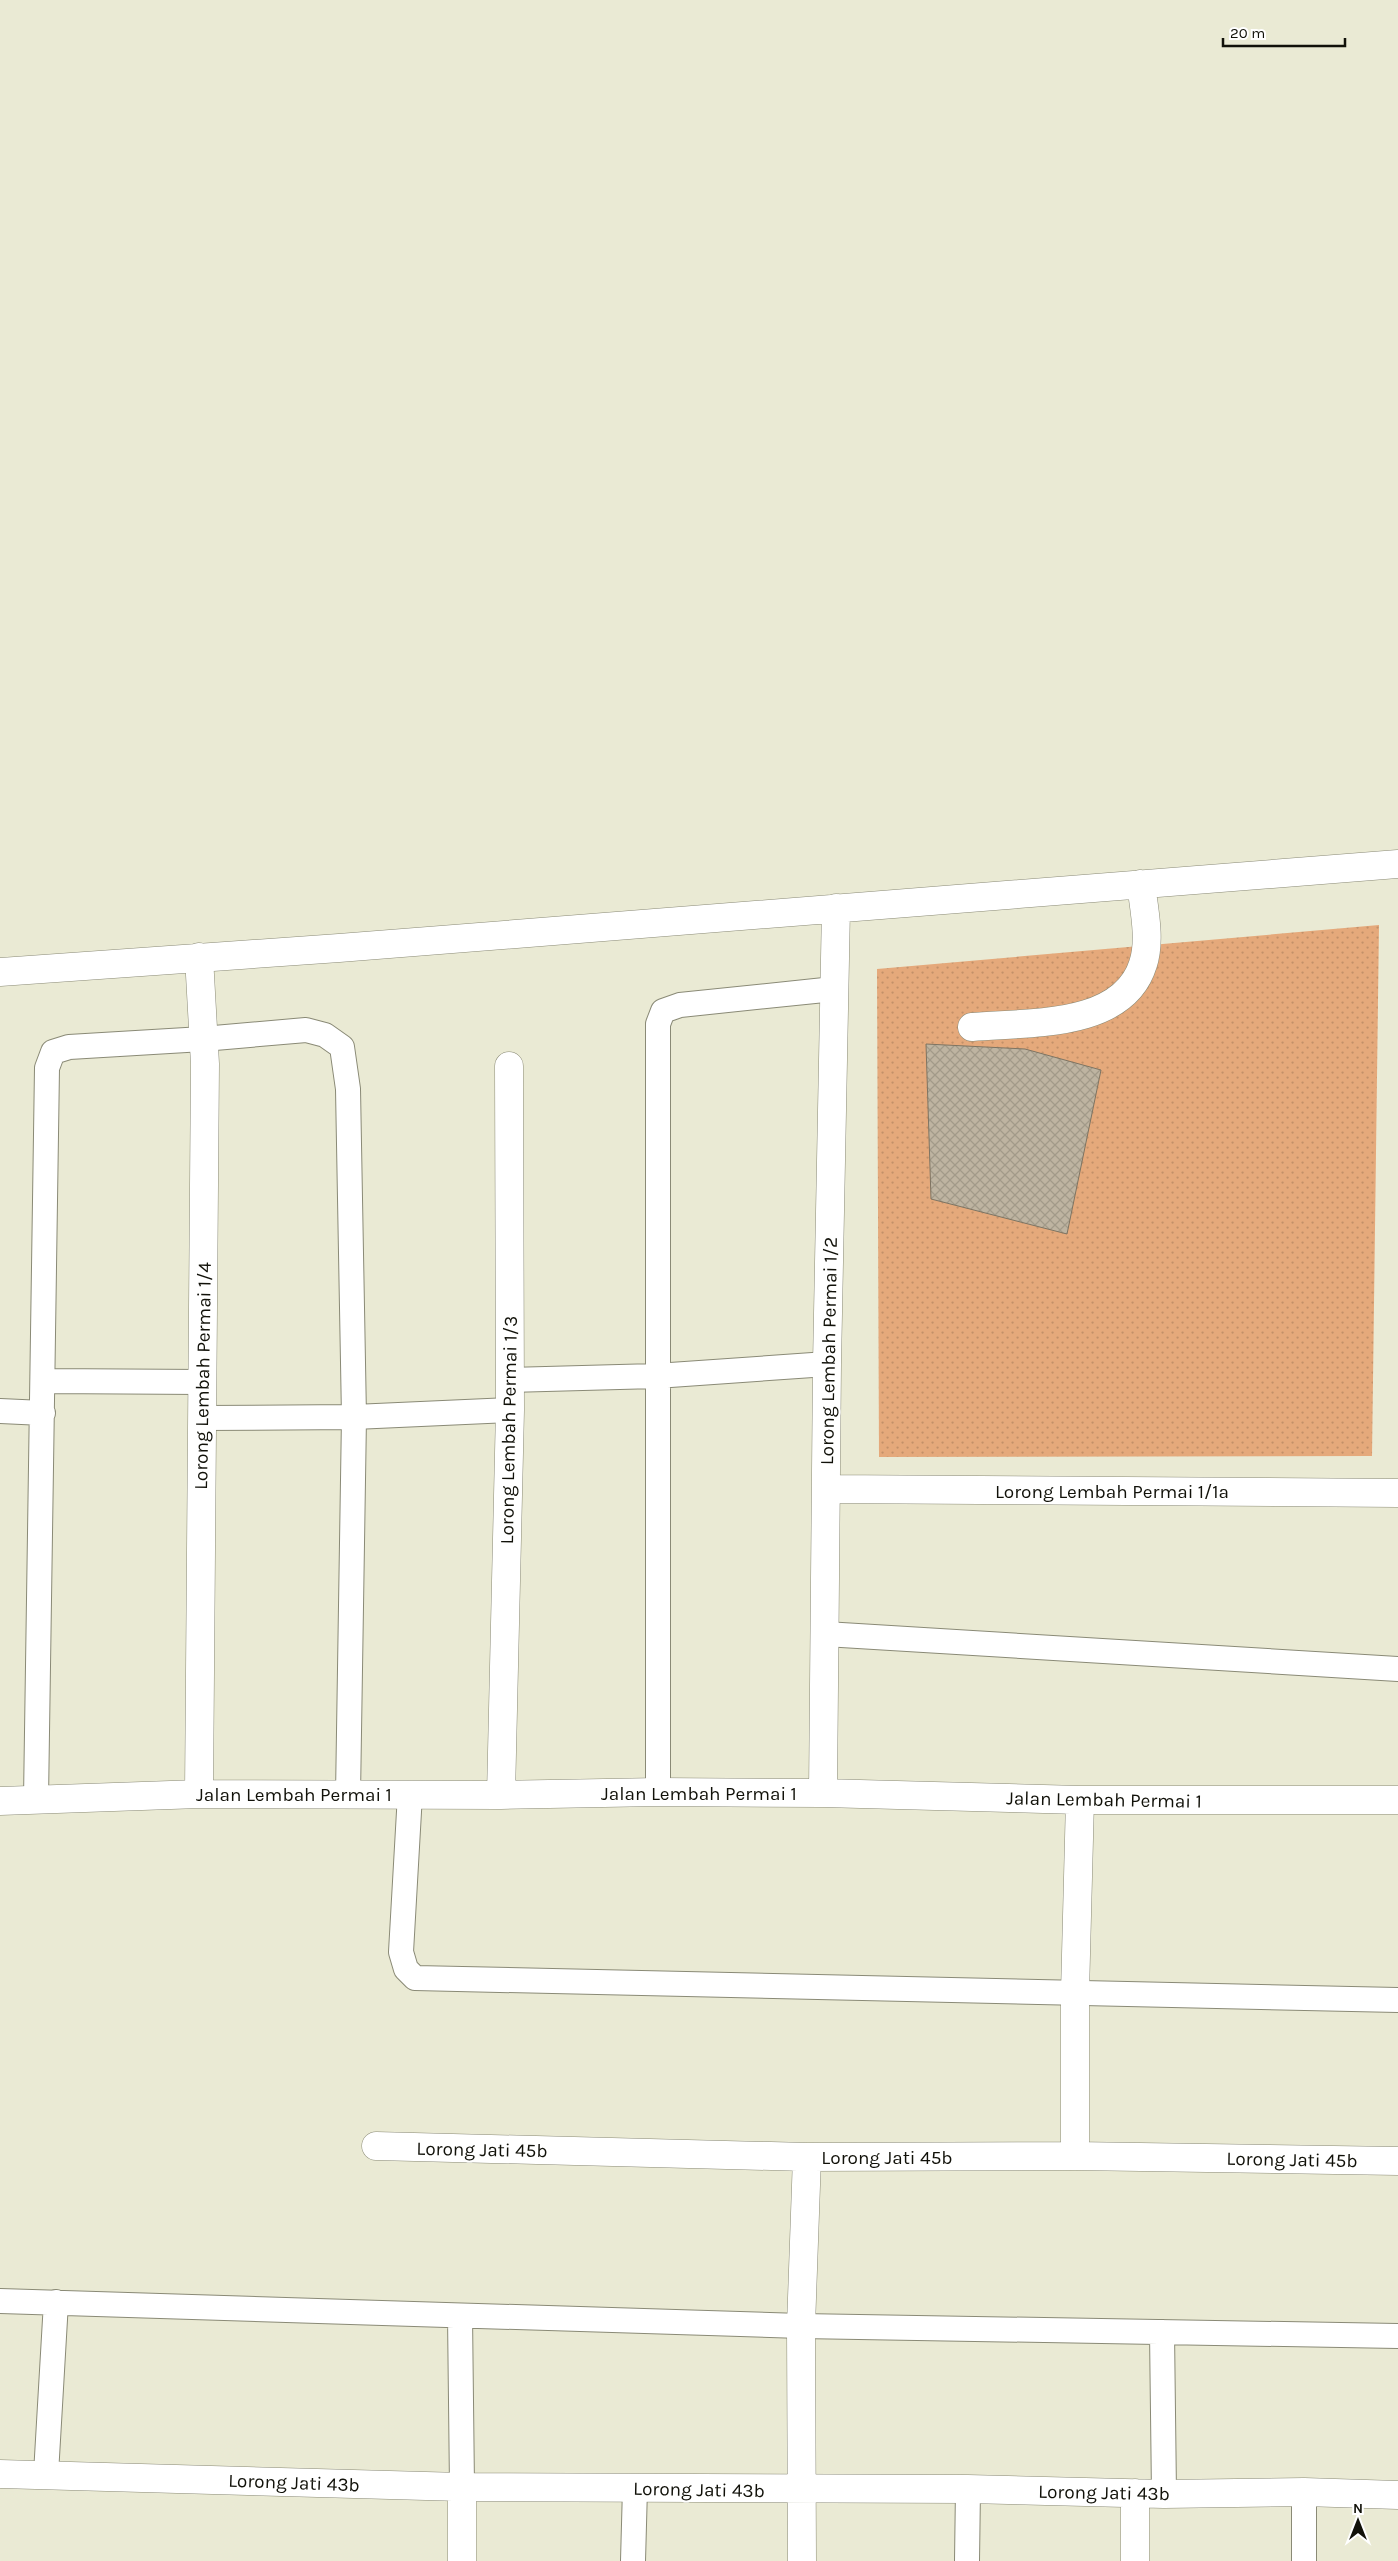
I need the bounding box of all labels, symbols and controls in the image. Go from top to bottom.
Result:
scale bar [1223,15,1346,47]
text: 20 m [1230,24,1265,42]
street label: Lorong Lembah Permai 1/2 [816,1237,842,1465]
street label: Lorong Lembah Permai 1/4 [190,1261,216,1490]
street label: Lorong Lembah Permai 1/3 [496,1316,522,1544]
street label: Lorong Lembah Permai 1/1a [995,1481,1229,1503]
street label: Jalan Lembah Permai 1 [601,1783,797,1805]
street label: Jalan Lembah Permai 1 [196,1784,392,1806]
street label: Jalan Lembah Permai 1 [1006,1787,1202,1813]
street label: Lorong Jati 45b [416,2138,548,2162]
street label: Lorong Jati 45b [821,2147,953,2169]
street label: Lorong Jati 45b [1226,2148,1358,2172]
street label: Lorong Jati 43b [228,2470,360,2496]
street label: Lorong Jati 43b [633,2478,765,2502]
street label: Lorong Jati 43b [1038,2481,1170,2505]
north arrow [1333,2496,1383,2546]
text: N [1353,2500,1363,2517]

